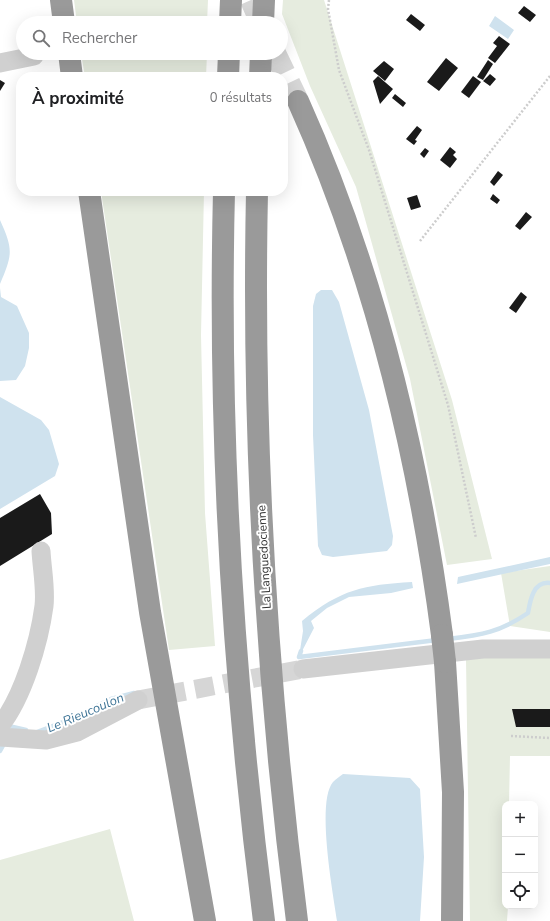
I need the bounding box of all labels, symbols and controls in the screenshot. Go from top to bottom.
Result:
search box [16,16,288,60]
icon: search [30,27,52,49]
text: Rechercher [62,28,137,48]
text: À proximité [32,87,124,110]
text: 0 résultats [210,89,272,107]
street label: La Languedocienne [253,505,275,609]
water label: Le Rieucoulon [44,689,127,737]
map controls [502,801,538,909]
button: + [502,801,538,837]
button: − [502,837,538,873]
button: locate [502,873,538,909]

